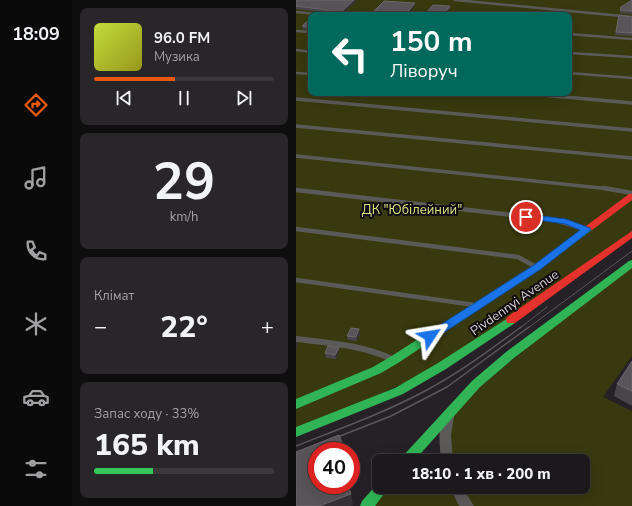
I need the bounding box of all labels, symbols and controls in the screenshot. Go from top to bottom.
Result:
text: 18:09 [12,22,60,46]
text: 150 m [390,23,473,61]
text: 96.0 FM [154,28,210,48]
icon: left [324,28,376,80]
text: Музика [154,48,200,66]
text: Ліворуч [390,59,458,83]
icon: previous [113,87,135,109]
icon: pause [173,87,195,109]
icon: next [233,87,255,109]
icon: directions [22,91,50,119]
text: 29 [153,146,215,217]
icon: music [22,164,50,192]
pin [509,200,543,234]
park label: ДК "Юбілейний" [362,201,462,219]
icon: arrive [515,206,537,228]
text: km/h [170,208,198,226]
icon: phone [22,237,50,265]
street label: Pivdennyi Avenue [467,265,563,340]
text: Клімат [94,287,134,305]
text: 22° [160,307,208,348]
icon: climate [22,310,50,338]
text: − [94,312,107,342]
text: + [261,312,274,342]
position arrow [409,315,451,357]
icon: car [22,383,50,411]
text: Запас ходу · 33% [94,405,199,423]
text: 165 km [94,425,200,466]
speed limit sign: 40 [308,442,360,494]
icon: filters [22,455,50,483]
text: 18:10 · 1 хв · 200 m [411,464,551,484]

